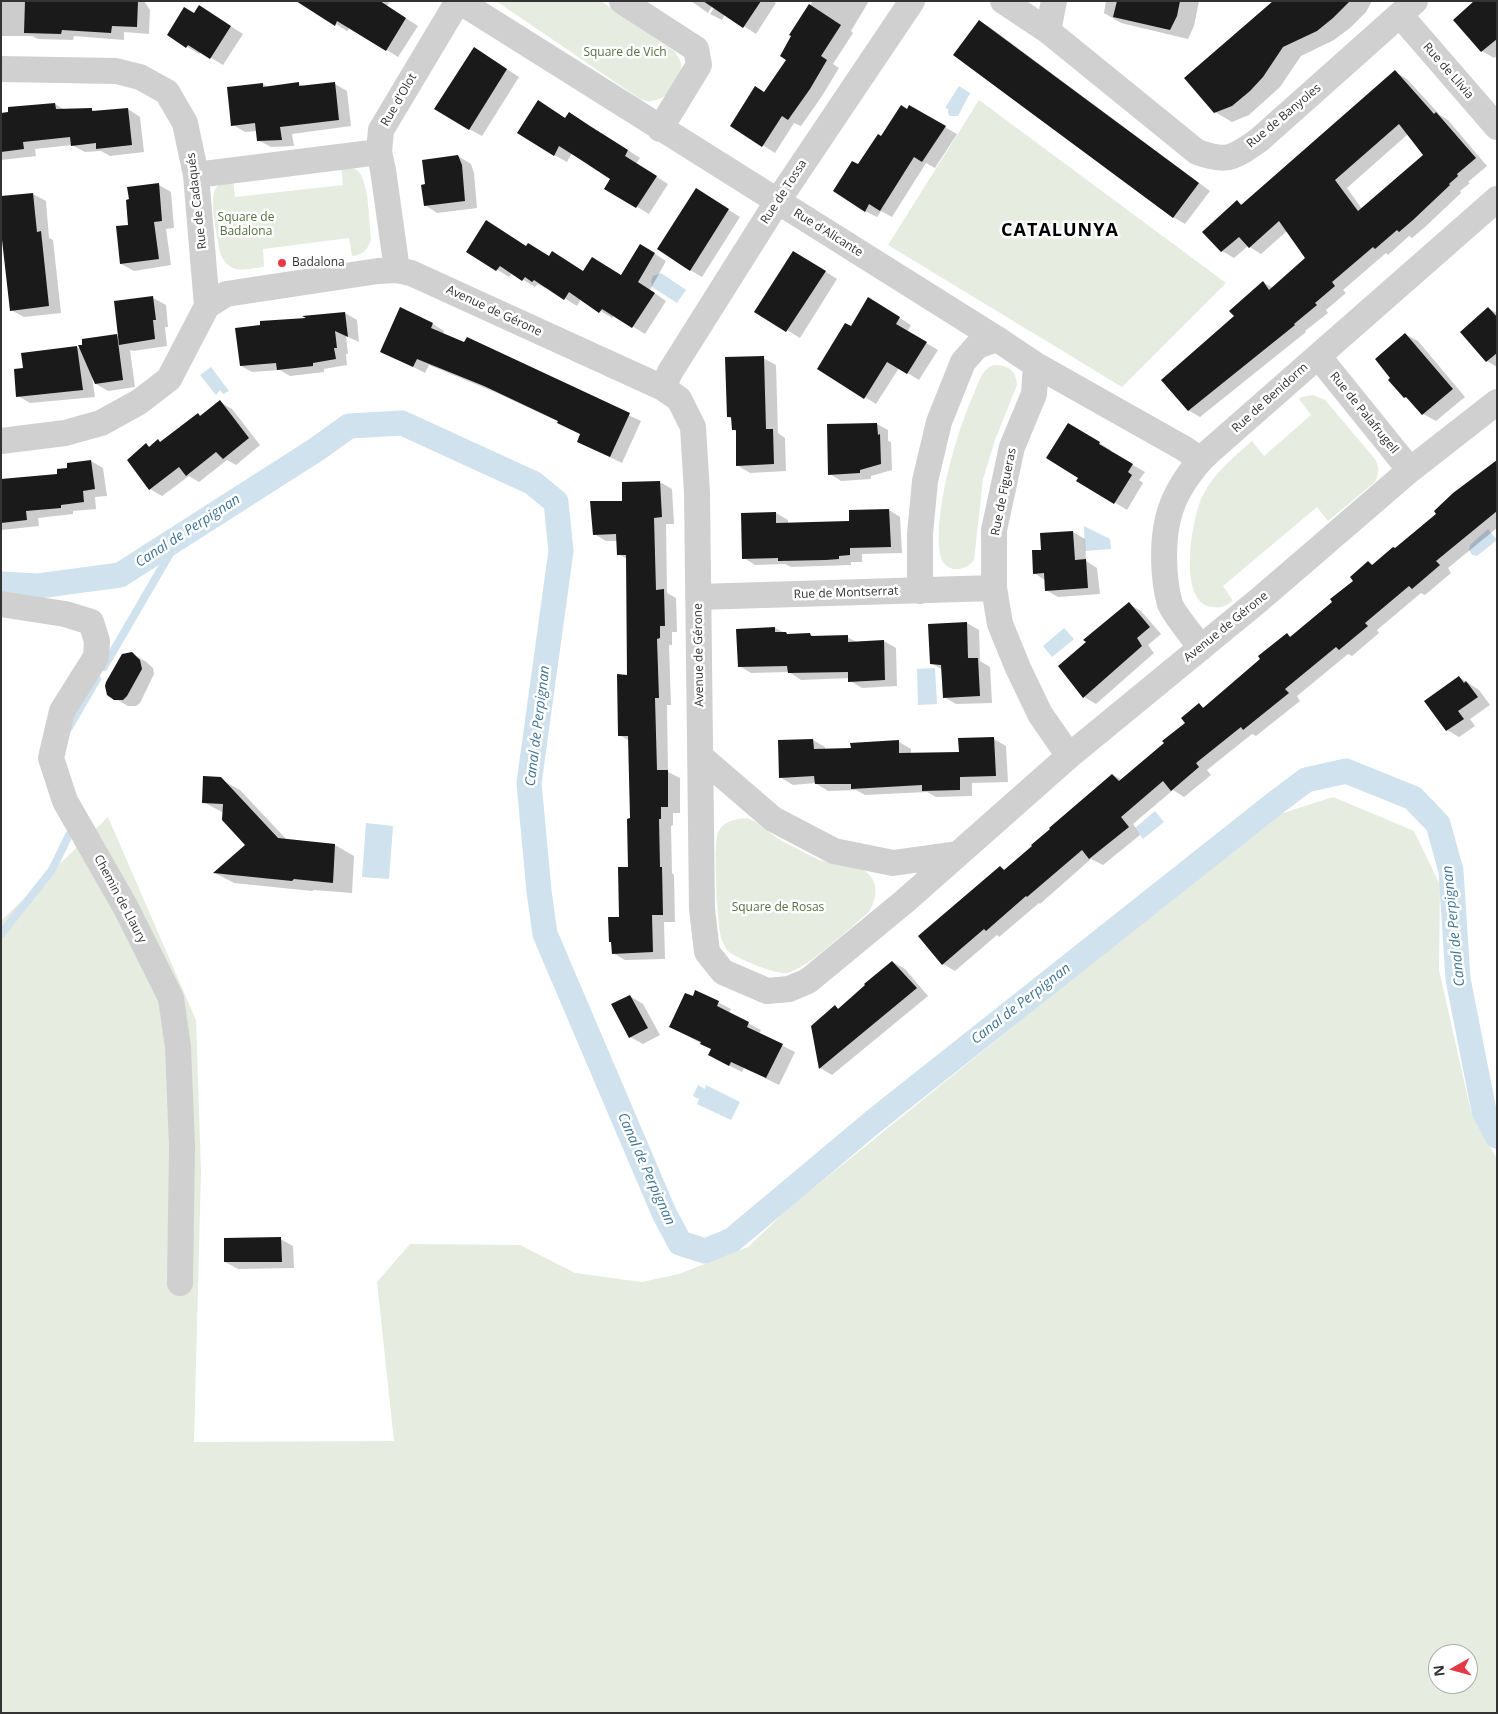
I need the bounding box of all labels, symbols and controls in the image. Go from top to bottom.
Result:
street label: Rue de Llivia [1420,40,1476,102]
park label: Square de Vich [583,46,667,60]
street label: Rue d'Olot [378,71,420,129]
street label: Rue de Banyoles [1244,81,1324,151]
street label: Rue de Cadaqués [184,152,210,250]
street label: Rue de Tossa [758,157,810,227]
street label: Rue d'Alicante [791,206,865,260]
park label: Square de Badalona [218,211,274,239]
district label: CATALUNYA [1000,220,1120,242]
place label: Badalona [292,256,345,270]
marker: Badalona [276,257,288,269]
street label: Avenue de Gérone [444,283,544,339]
street label: Rue de Benidorm [1229,360,1311,436]
street label: Rue de Palafrugell [1327,369,1401,457]
street label: Rue de Figueras [988,447,1020,537]
water label: Canal de Perpignan [133,491,243,571]
street label: Rue de Montserrat [793,584,899,602]
street label: Avenue de Gérone [1181,589,1271,665]
street label: Avenue de Gérone [691,603,707,707]
water label: Canal de Perpignan [522,665,554,787]
street label: Chemin de Llaury [91,852,149,946]
water label: Canal de Perpignan [1439,865,1469,987]
park label: Square de Rosas [732,901,824,915]
water label: Canal de Perpignan [968,960,1074,1048]
water label: Canal de Perpignan [614,1110,678,1228]
north arrow [1428,1644,1478,1694]
text: N [1428,1664,1449,1678]

